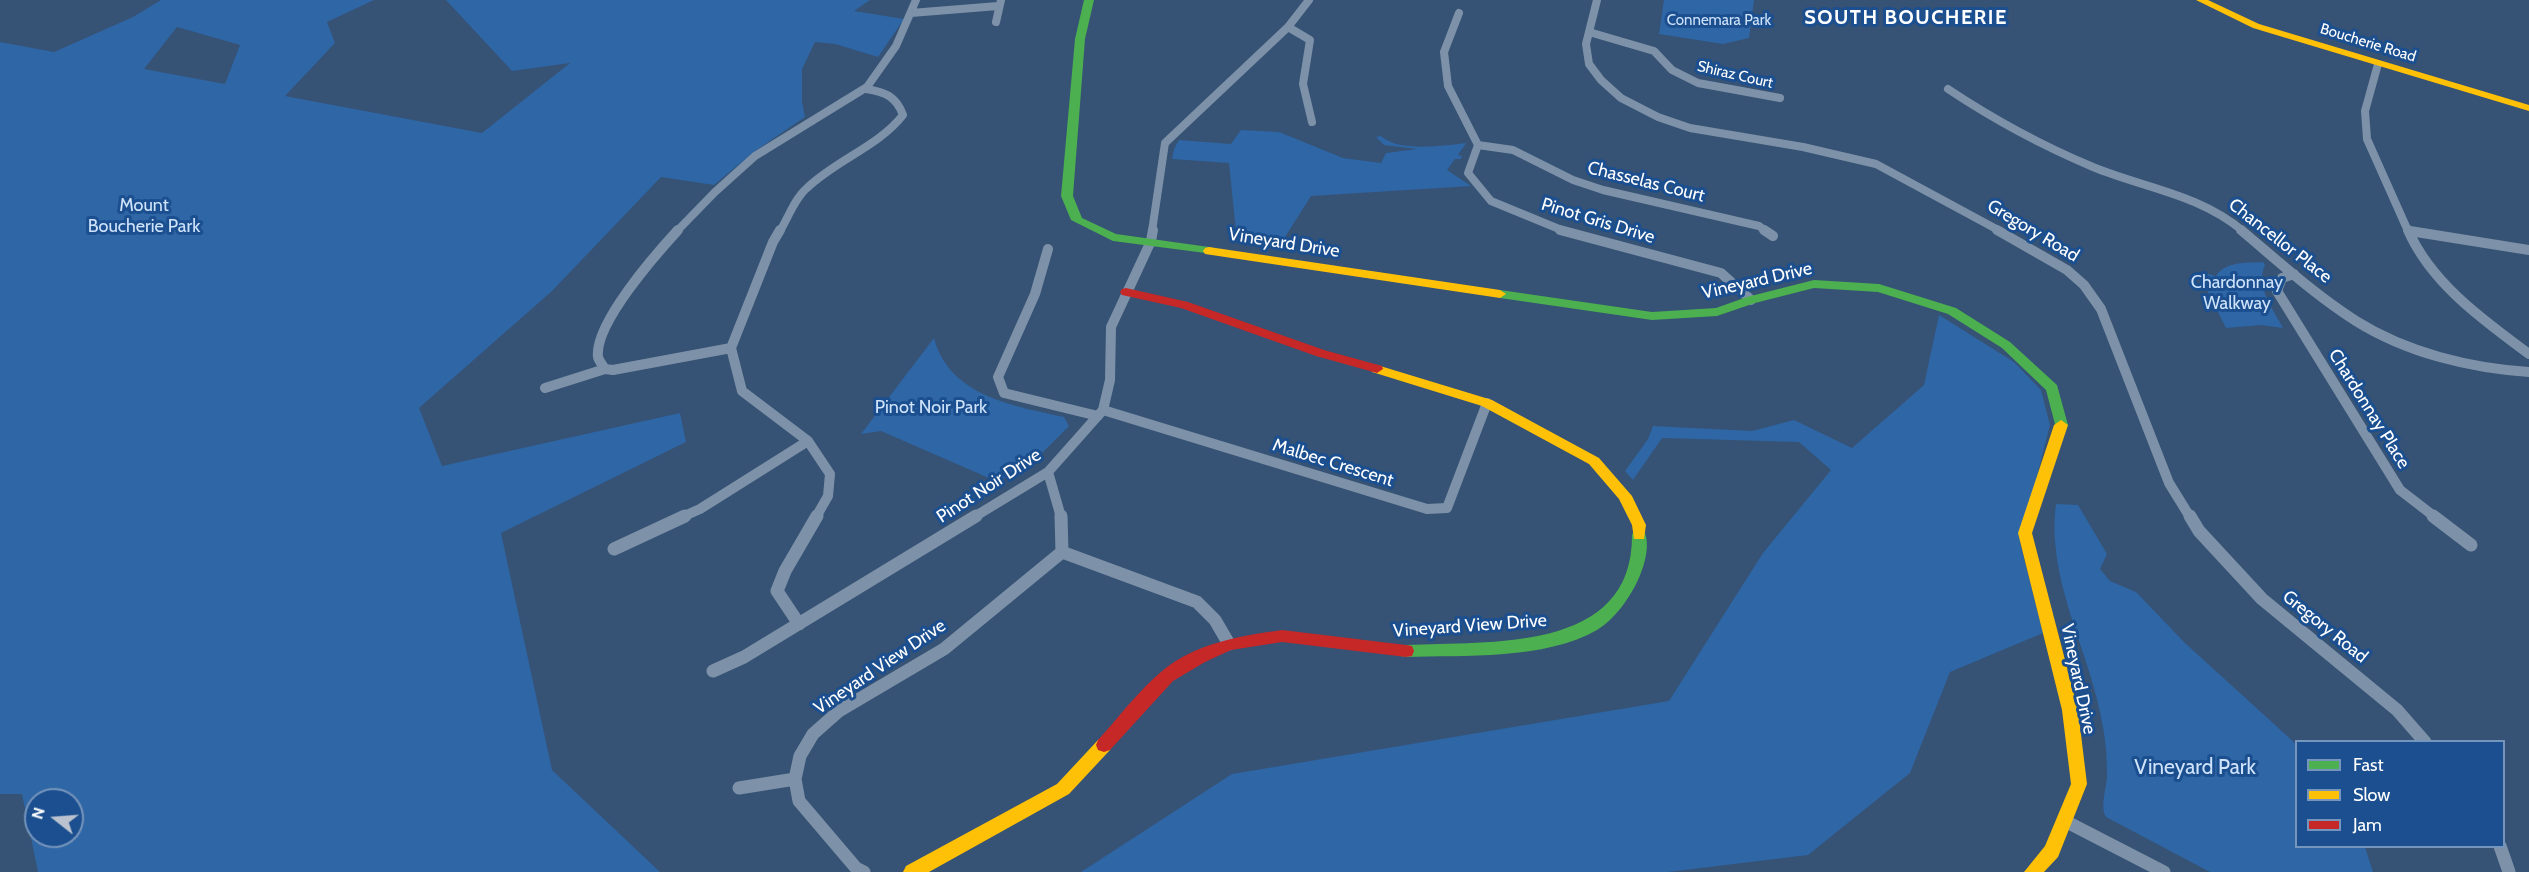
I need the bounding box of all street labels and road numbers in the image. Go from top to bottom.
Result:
street label: Boucherie Road [2318,20,2418,66]
street label: Shiraz Court [1695,58,1775,92]
street label: Chasselas Court [1585,157,1707,207]
street label: Pinot Gris Drive [1539,194,1657,248]
street label: Chancellor Place [2224,194,2336,288]
street label: Gregory Road [1983,195,2083,267]
street label: Vineyard Drive [1227,224,1341,262]
street label: Vineyard Drive [1700,258,1814,304]
street label: Chardonnay Place [2324,345,2414,473]
street label: Malbec Crescent [1270,434,1396,492]
street label: Pinot Noir Drive [933,444,1045,528]
street label: Gregory Road [2278,586,2372,668]
street label: Vineyard View Drive [1392,610,1548,642]
street label: Vineyard View Drive [810,615,950,719]
street label: Vineyard Drive [2056,622,2100,736]

